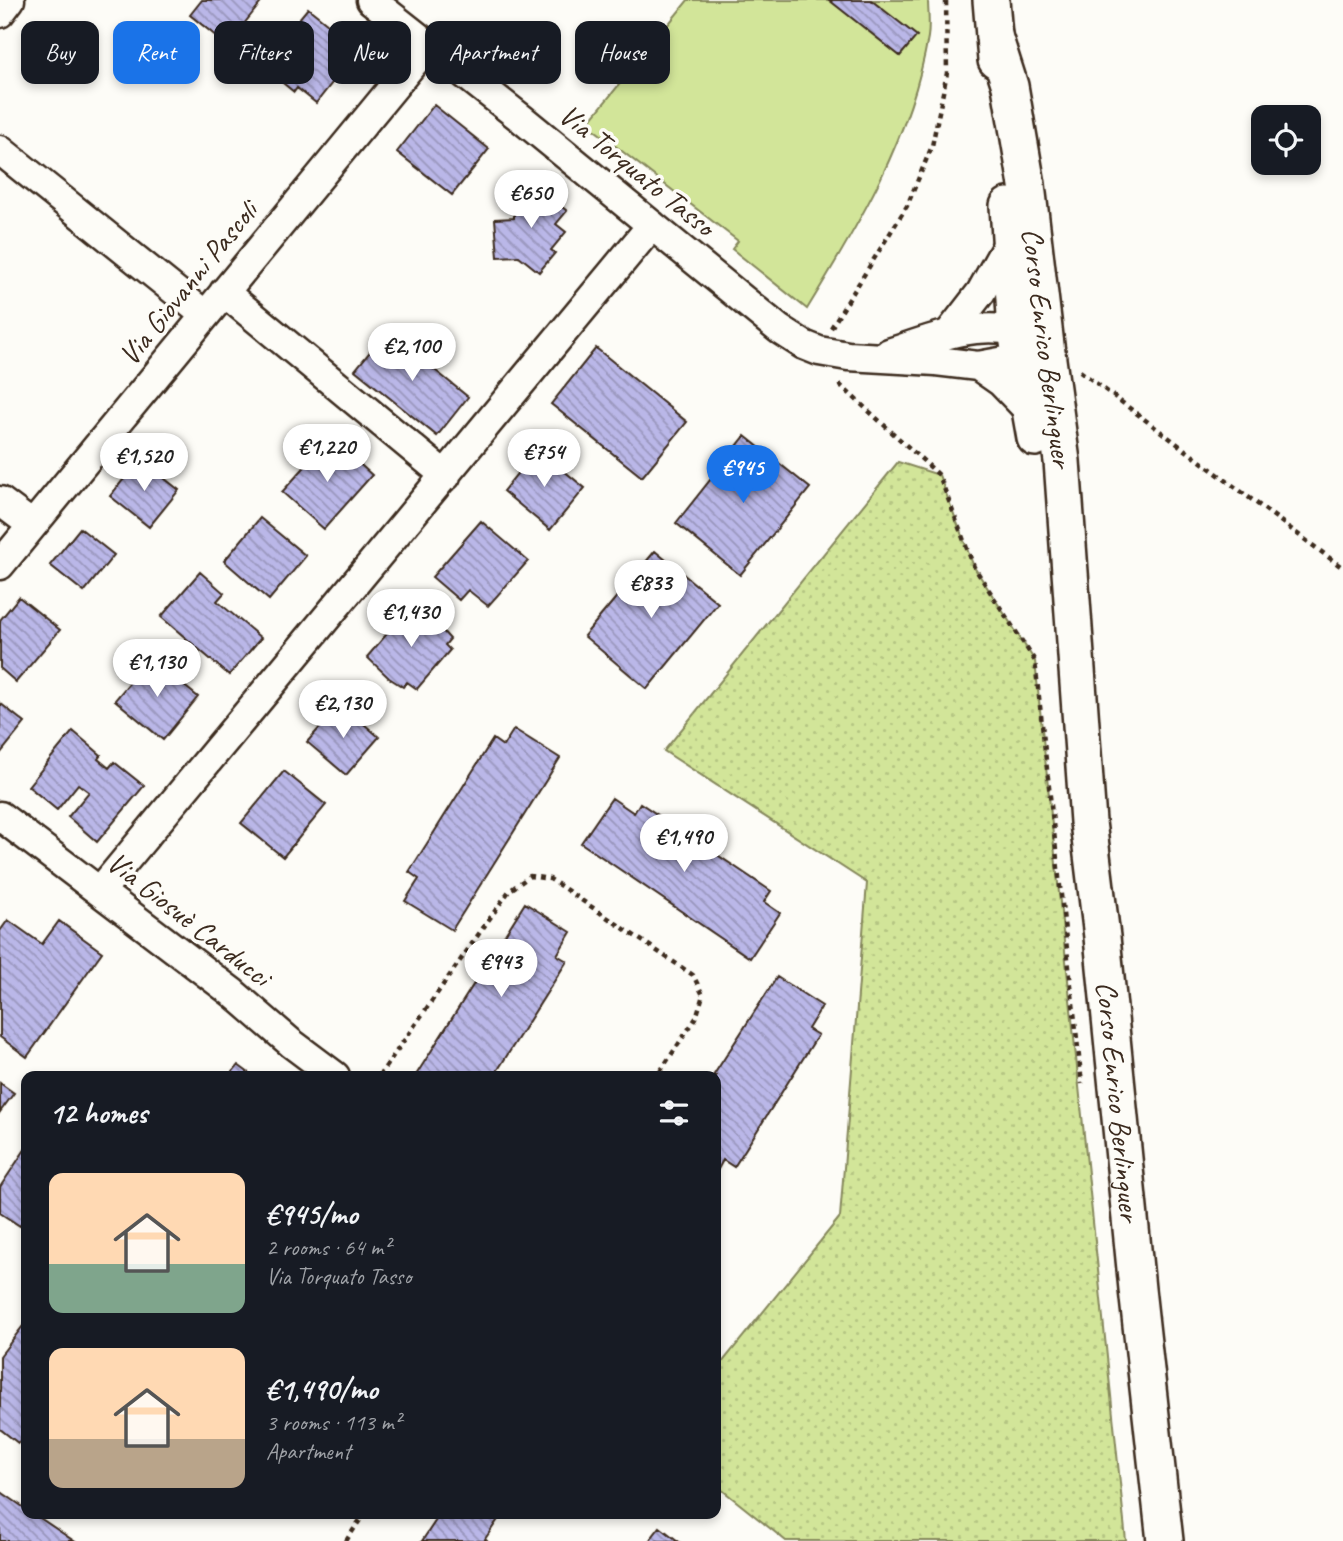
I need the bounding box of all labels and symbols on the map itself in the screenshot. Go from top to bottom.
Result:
street label: Via Torquato Tasso [551,96,725,247]
pin: €650 [490,170,572,230]
street label: Via Giovanni Pascoli [110,190,268,373]
street label: Corso Enrico Berlinguer [1013,226,1082,472]
pin: €2,100 [355,324,469,383]
pin: €1,220 [270,424,384,484]
pin: €754 [503,430,585,489]
pin: €1,520 [87,434,201,493]
pin: €945 [702,446,784,505]
pin: €833 [610,560,692,620]
pin: €1,430 [354,590,468,649]
pin: €1,130 [100,640,214,699]
pin: €2,130 [286,680,400,740]
pin: €1,490 [627,814,741,874]
street label: Via Giosuè Carducci [99,843,281,997]
pin: €943 [460,940,542,999]
street label: Corso Enrico Berlinguer [1088,980,1149,1226]

